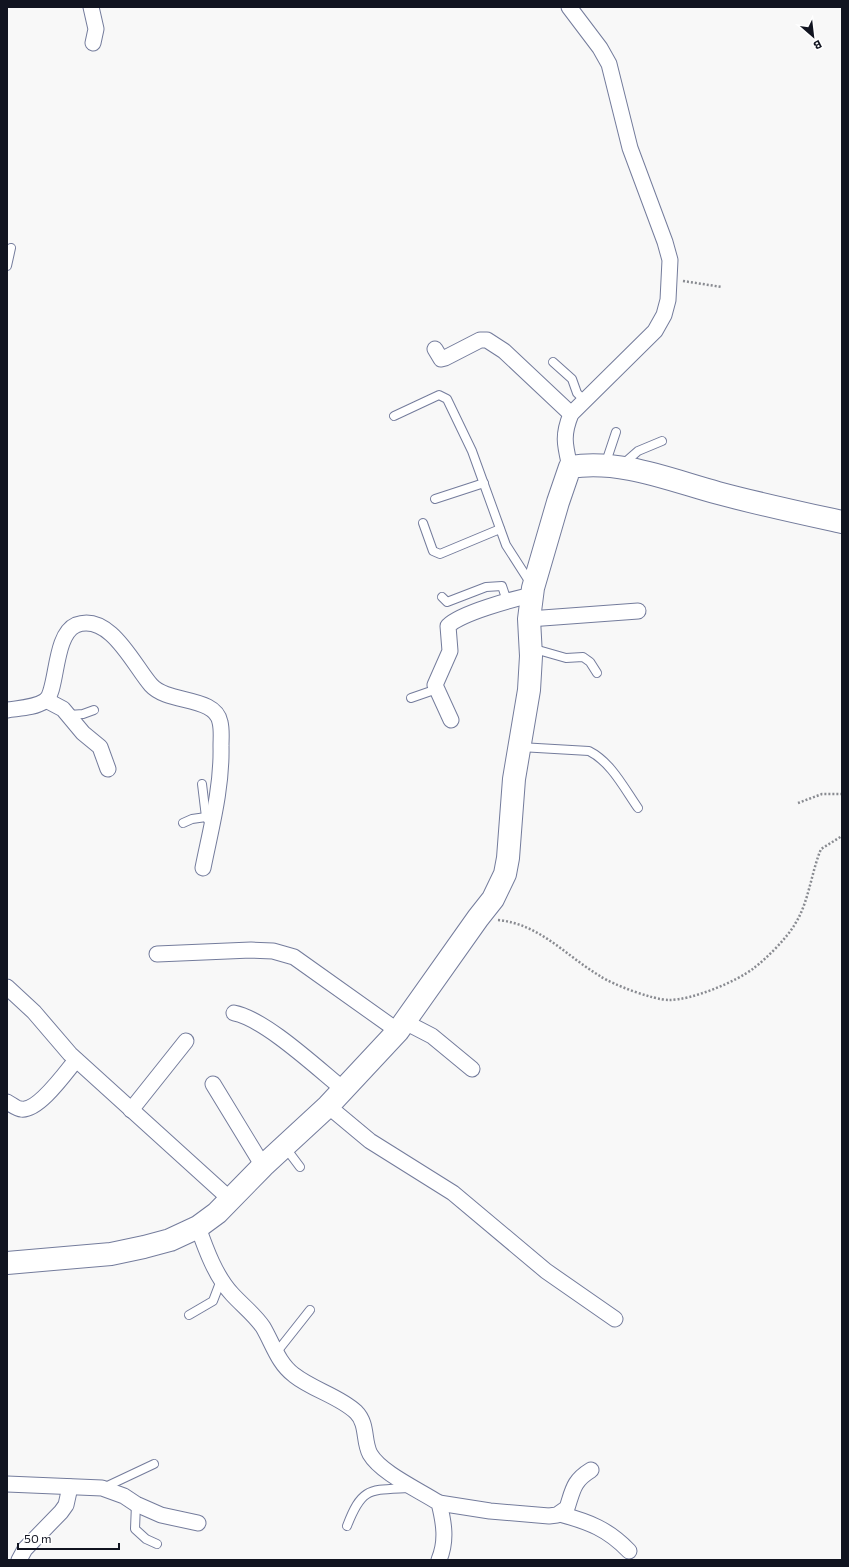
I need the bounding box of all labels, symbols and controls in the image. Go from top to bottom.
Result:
north arrow [793,16,833,56]
text: B [812,38,824,53]
scale bar [18,1525,119,1551]
text: 50 m [24,1531,52,1545]

